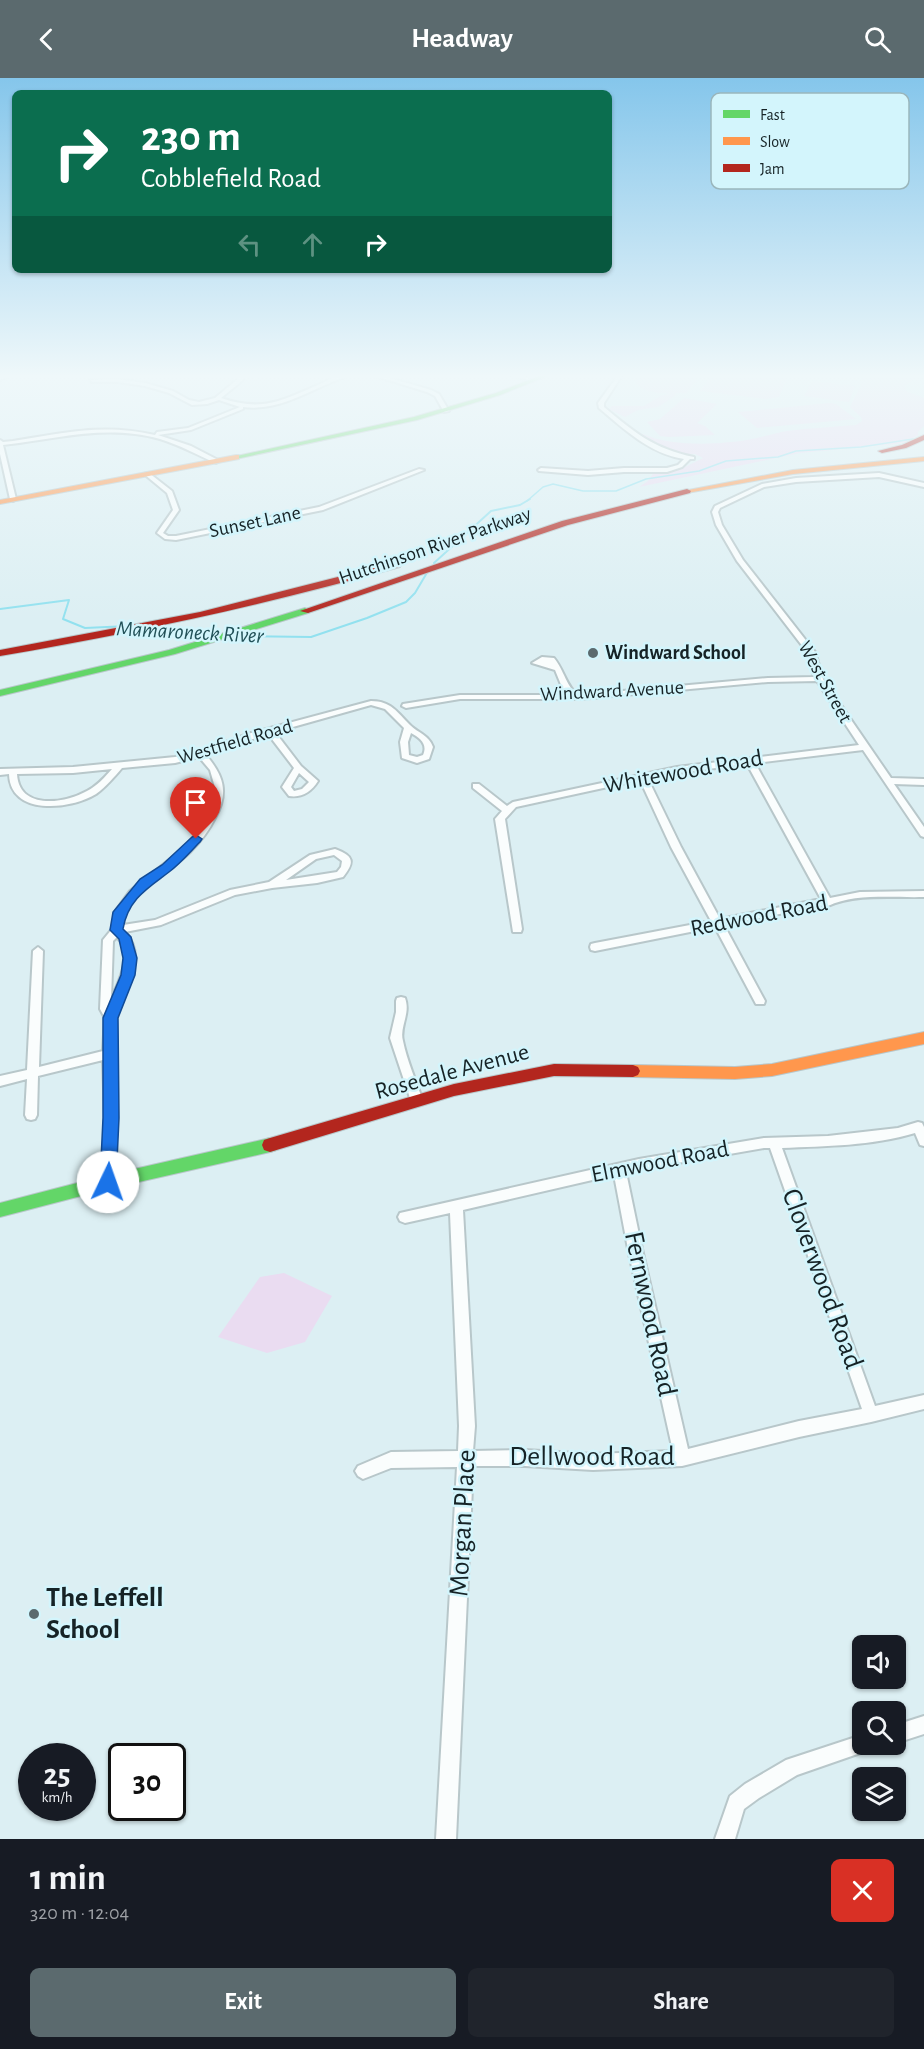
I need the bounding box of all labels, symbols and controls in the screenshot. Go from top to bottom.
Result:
icon: back [30,23,63,56]
icon: search [861,23,894,56]
text: Headway [411,25,513,52]
legend [711,93,909,189]
text: Fast [760,107,785,123]
icon: right [42,114,120,192]
text: 230 m [141,116,241,158]
text: Slow [760,134,790,150]
text: Jam [760,161,785,177]
text: Cobblefield Road [141,165,321,192]
icon: left [233,228,266,261]
icon: ahead [296,228,329,261]
icon: right [359,228,392,261]
street label: Sunset Lane [207,503,303,541]
street label: Hutchinson River Parkway [336,504,534,588]
water label: Mamaroneck River [116,617,265,647]
street label: West Street [794,638,856,727]
place label: Windward School [605,643,746,663]
marker: Windward School [586,646,600,660]
street label: Windward Avenue [540,677,684,705]
street label: Westfield Road [175,716,295,768]
street label: Whitewood Road [601,746,765,798]
pin [170,777,221,839]
icon: arrive [179,786,212,819]
street label: Redwood Road [688,891,830,941]
street label: Rosedale Avenue [372,1040,532,1104]
street label: Elmwood Road [589,1137,731,1187]
position arrow [76,1150,140,1214]
street label: Cloverwood Road [776,1185,868,1373]
street label: Fernwood Road [619,1229,681,1399]
street label: Dellwood Road [509,1443,675,1471]
street label: Morgan Place [445,1449,481,1597]
place label: The Leffell School [46,1584,164,1644]
marker: The Leffell School [27,1607,41,1621]
map controls [852,1635,906,1821]
button: sound [852,1635,906,1689]
button: search [852,1701,906,1755]
speed limit sign: 30 [108,1743,186,1821]
text: 25 [43,1760,71,1790]
button: layers [852,1767,906,1821]
text: km/h [42,1790,72,1805]
button: close [831,1859,894,1922]
text: 1 min [30,1860,106,1896]
text: 320 m · 12:04 [30,1903,129,1923]
button: Exit [30,1968,456,2037]
button: Share [468,1968,894,2037]

